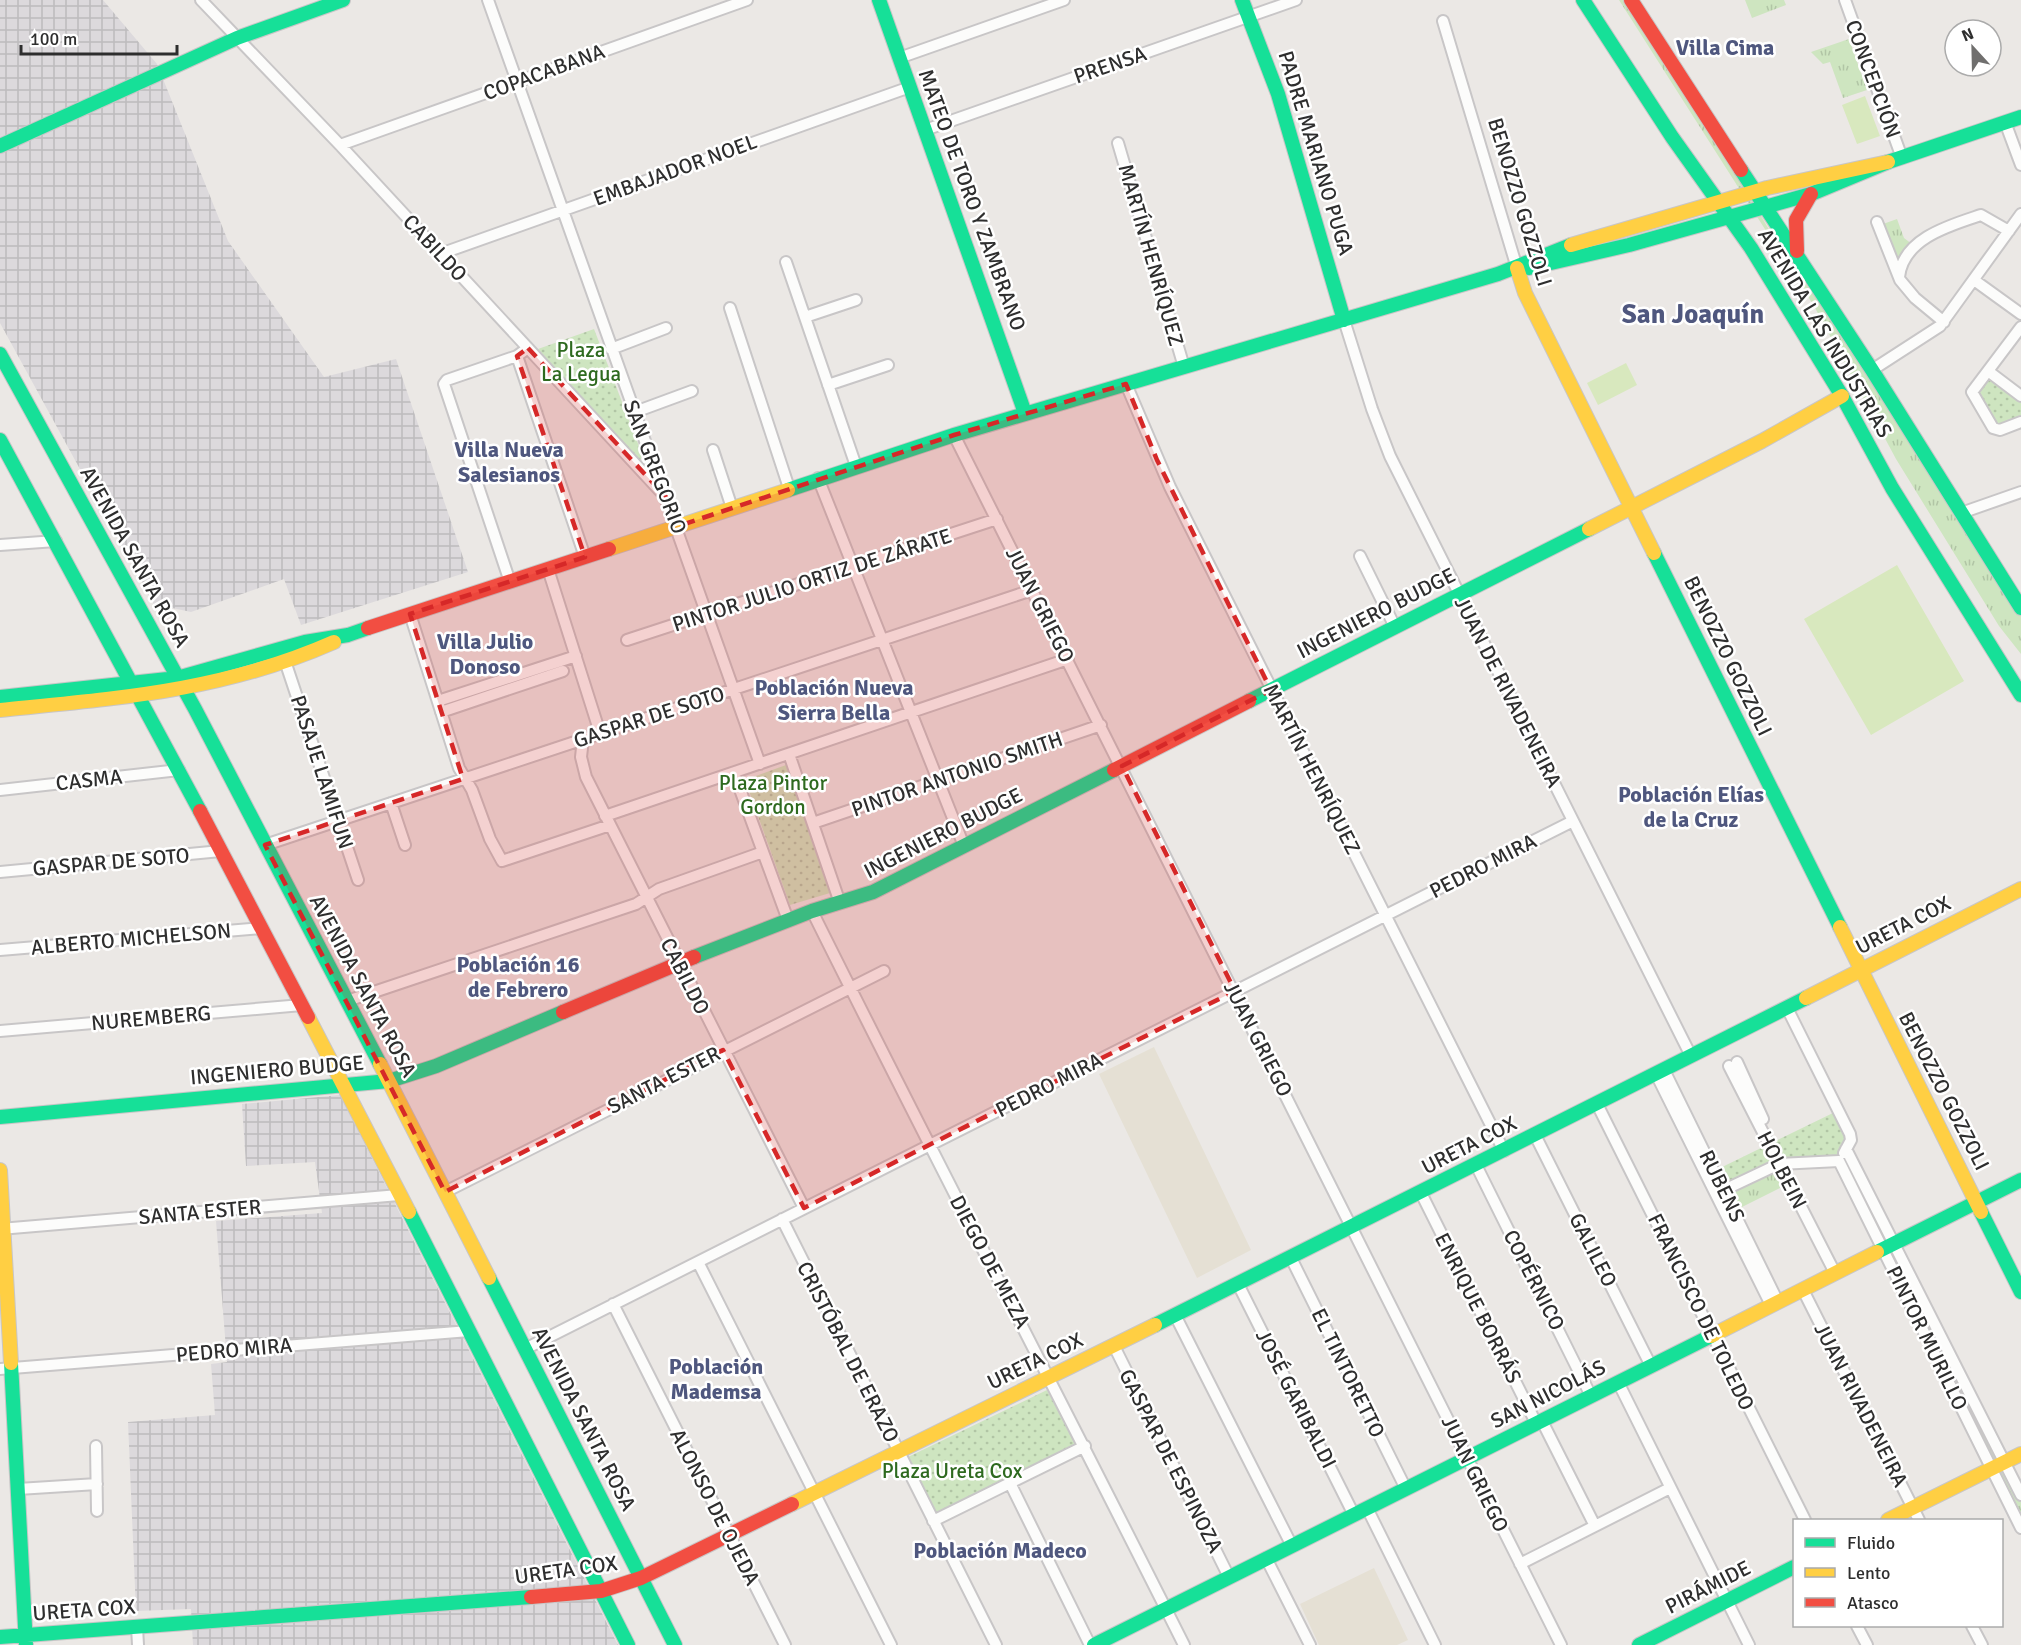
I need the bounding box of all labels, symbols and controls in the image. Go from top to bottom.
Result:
street label: CONCEPCIÓN [1840,16,1906,142]
scale bar [21,18,177,56]
north arrow [1943,18,2003,78]
text: N [1959,24,1977,46]
text: 100 m [30,28,77,50]
district label: Villa Cima [1676,34,1774,61]
street label: COPACABANA [480,38,609,106]
street label: PRENSA [1070,40,1150,90]
street label: PADRE MARIANO PUGA [1273,48,1360,259]
street label: MATEO DE TORO Y ZAMBRANO [913,66,1031,334]
street label: BENOZZO GOZZOLI [1482,115,1558,289]
street label: EMBAJADOR NOEL [590,128,761,212]
street label: MARTÍN HENRÍQUEZ [1113,161,1189,349]
street label: CABILDO [397,209,473,287]
street label: AVENIDA LAS INDUSTRIAS [1752,224,1898,442]
district label: San Joaquín [1622,298,1764,331]
park label: Plaza La Legua [541,337,621,387]
street label: SAN GREGORIO [618,396,692,538]
district label: Villa Nueva Salesianos [454,436,564,488]
street label: AVENIDA SANTA ROSA [74,462,196,652]
street label: PINTOR JULIO ORTIZ DE ZÁRATE [669,522,955,638]
street label: JUAN GRIEGO [1000,543,1080,667]
street label: INGENIERO BUDGE [1292,562,1460,664]
street label: BENOZZO GOZZOLI [1678,572,1778,740]
street label: JUAN DE RIVADENEIRA [1449,592,1568,792]
district label: Villa Julio Donoso [437,628,533,680]
district label: Población Nueva Sierra Bella [754,674,914,726]
street label: MARTÍN HENRÍQUEZ [1258,679,1366,859]
street label: GASPAR DE SOTO [570,680,728,754]
street label: PASAJE LAMIFUN [285,692,359,852]
street label: PINTOR ANTONIO SMITH [848,726,1066,822]
street label: CASMA [54,764,124,796]
park label: Plaza Pintor Gordon [719,770,827,820]
district label: Población Elías de la Cruz [1618,781,1764,833]
street label: INGENIERO BUDGE [859,782,1027,884]
street label: PEDRO MIRA [1425,828,1541,904]
street label: GASPAR DE SOTO [32,842,190,882]
street label: AVENIDA SANTA ROSA [304,890,422,1082]
street label: URETA COX [1851,890,1955,960]
street label: ALBERTO MICHELSON [30,917,232,961]
street label: CABILDO [655,933,715,1019]
district label: Población 16 de Febrero [456,951,580,1003]
street label: JUAN GRIEGO [1218,977,1298,1101]
street label: NUREMBERG [90,1000,212,1036]
street label: BENOZZO GOZZOLI [1893,1007,1995,1175]
street label: SANTA ESTER [603,1040,725,1120]
street label: PEDRO MIRA [991,1047,1107,1123]
street label: INGENIERO BUDGE [189,1049,365,1091]
street label: URETA COX [1417,1110,1521,1180]
street label: HOLBEIN [1751,1127,1813,1213]
street label: RUBENS [1693,1146,1751,1226]
street label: DIEGO DE MEZA [944,1191,1036,1333]
street label: SANTA ESTER [138,1194,262,1230]
street label: GALILEO [1563,1209,1623,1291]
street label: FRANCISCO DE TOLEDO [1642,1209,1760,1415]
street label: COPÉRNICO [1498,1225,1570,1335]
street label: ENRIQUE BORRÁS [1429,1228,1527,1388]
street label: CRISTÓBAL DE ERAZO [791,1257,905,1447]
street label: PINTOR MURILLO [1881,1261,1973,1415]
street label: EL TINTORETTO [1305,1304,1391,1442]
street label: JUAN RIVADENEIRA [1808,1319,1914,1492]
street label: AVENIDA SANTA ROSA [526,1323,642,1515]
street label: JOSÉ GARIBALDI [1250,1325,1342,1473]
street label: URETA COX [983,1327,1087,1395]
street label: PEDRO MIRA [175,1332,293,1368]
district label: Población Mademsa [669,1353,763,1405]
street label: SAN NICOLÁS [1486,1354,1610,1434]
street label: GASPAR DE ESPINOZA [1113,1365,1229,1557]
street label: JUAN GRIEGO [1436,1412,1514,1536]
street label: ALONSO DE OJEDA [664,1424,766,1590]
park label: Plaza Ureta Cox [882,1458,1023,1484]
legend [1793,1519,2003,1627]
text: Fluido [1847,1532,1895,1554]
district label: Población Madeco [913,1537,1087,1564]
street label: URETA COX [513,1550,619,1590]
street label: PIRÁMIDE [1661,1554,1755,1620]
text: Lento [1847,1562,1890,1584]
text: Atasco [1847,1592,1899,1614]
street label: URETA COX [32,1593,136,1627]

